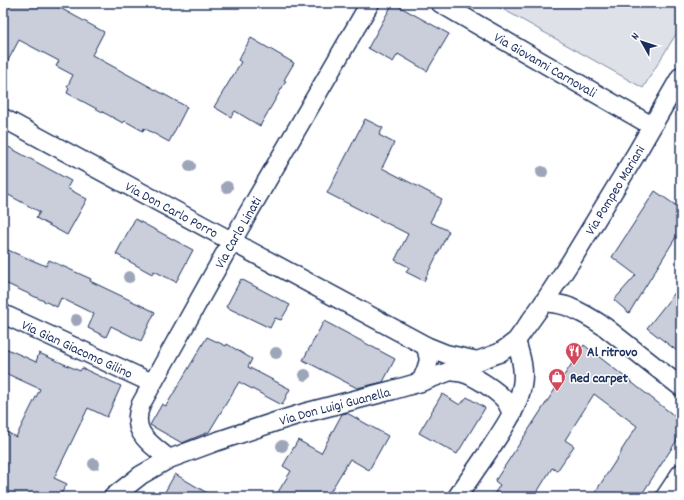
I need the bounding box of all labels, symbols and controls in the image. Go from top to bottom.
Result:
north arrow [622,22,662,62]
street label: Via Giovanni Carnovali [489,28,600,104]
text: N [628,29,644,44]
street label: Via Pompeo Mariani [581,142,651,239]
street label: Via Don Carlo Porro [121,178,221,244]
street label: Via Carlo Linati [211,193,268,273]
street label: Via Gian Giacomo Gilino [18,316,135,385]
restaurant icon: Al ritrovo [564,341,584,366]
place label: Al ritrovo [587,343,638,363]
shop icon: Red carpet [547,367,567,392]
place label: Red carpet [570,369,629,389]
street label: Via Don Luigi Guanella [277,383,393,432]

